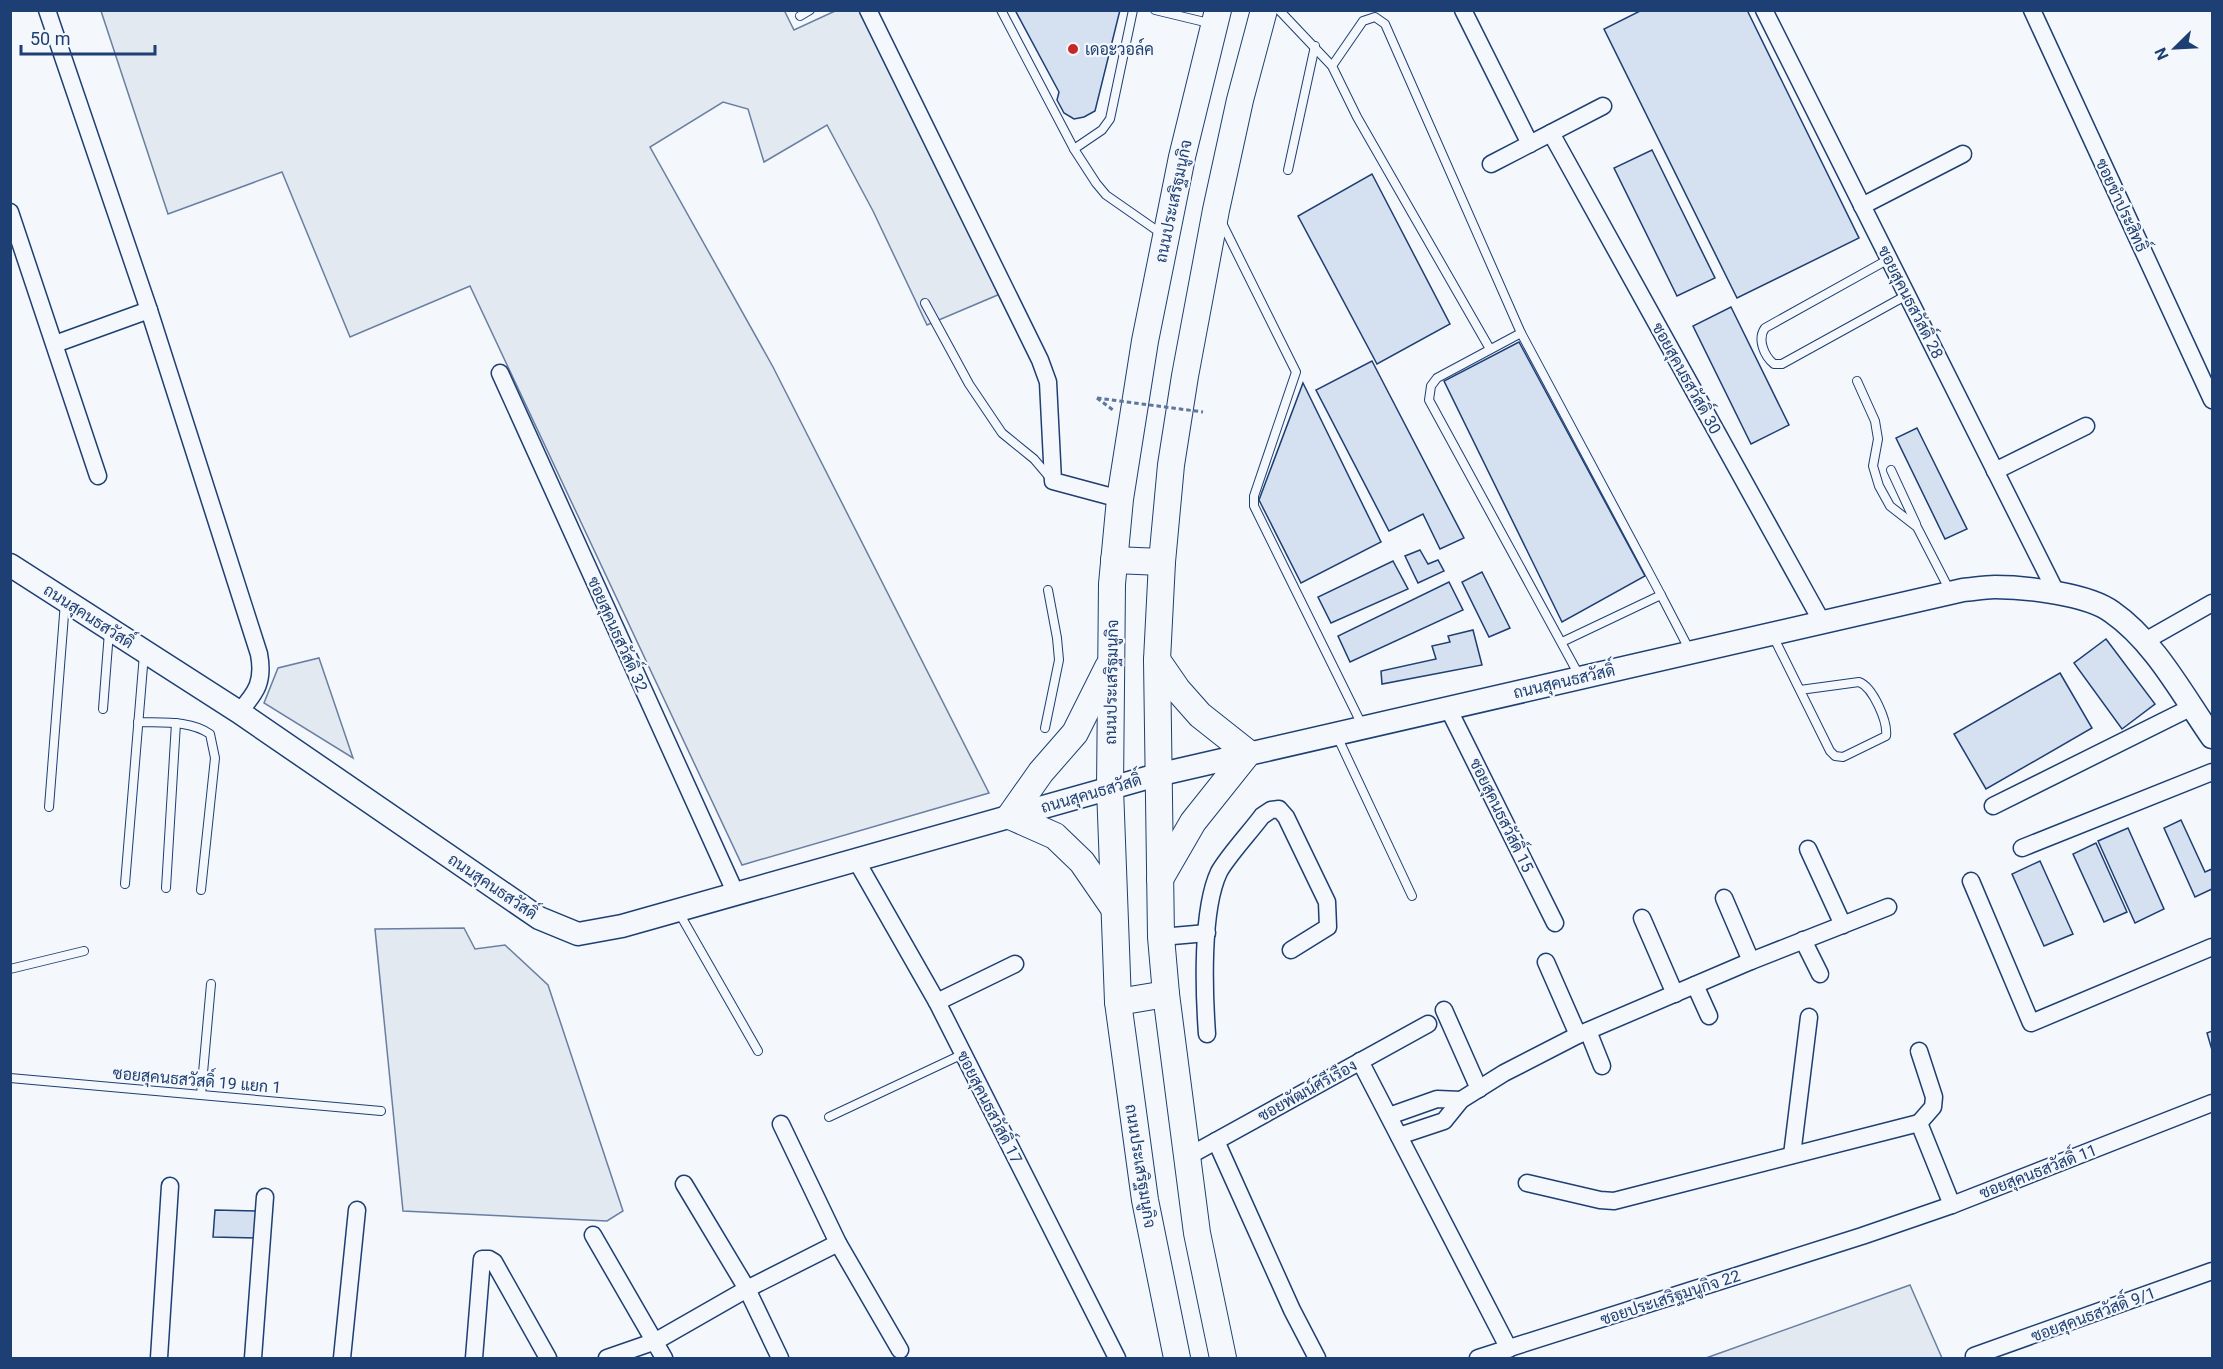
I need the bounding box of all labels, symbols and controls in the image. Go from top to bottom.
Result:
scale bar [21,18,154,56]
north arrow [2145,18,2205,78]
text: 50 m [30,28,70,49]
place label: เดอะวอล์ค [1085,37,1154,59]
marker: เดอะวอล์ค [1066,42,1080,56]
text: N [2151,45,2173,63]
street label: ถนนประเสริฐมนูกิจ [1151,138,1198,265]
street label: ซอยขำประสิทธิ์ [2092,153,2156,255]
street label: ซอยสุคนธสวัสดิ์ 28 [1872,240,1952,363]
street label: ซอยสุคนธสวัสดิ์ 30 [1646,317,1730,438]
street label: ซอยสุคนธสวัสดิ์ 32 [582,571,656,696]
street label: ถนนสุคนธสวัสดิ์ [39,576,140,654]
street label: ถนนประเสริฐมนูกิจ [1101,619,1124,745]
street label: ถนนสุคนธสวัสดิ์ [1510,655,1617,704]
street label: ซอยสุคนธสวัสดิ์ 15 [1464,753,1542,876]
street label: ถนนสุคนธสวัสดิ์ [1037,765,1144,819]
street label: ถนนสุคนธสวัสดิ์ [443,845,544,925]
street label: ซอยสุคนธสวัสดิ์ 17 [951,1045,1031,1168]
street label: ซอยพัฒน์ศรีเรือง [1253,1053,1360,1125]
street label: ซอยสุคนธสวัสดิ์ 19 แยก 1 [112,1058,282,1099]
street label: ถนนประเสริฐมนูกิจ [1119,1103,1160,1230]
street label: ซอยสุคนธสวัสดิ์ 11 [1975,1135,2100,1204]
street label: ซอยประเสริฐมนูกิจ 22 [1598,1266,1743,1331]
street label: ซอยสุคนธสวัสดิ์ 9/1 [2027,1278,2159,1348]

